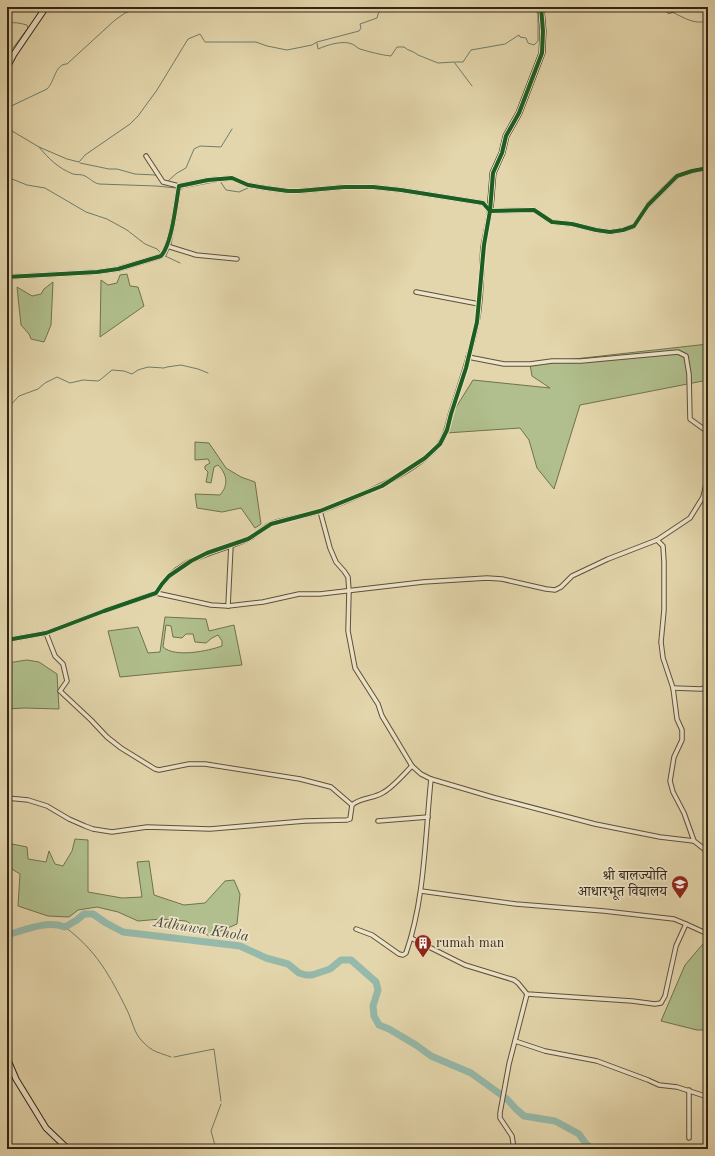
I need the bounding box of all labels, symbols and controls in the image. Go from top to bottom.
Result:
place label: श्री बालज्योति आधारभूत विद्यालय [578,867,668,901]
school or university icon: श्री बालज्योति आधारभूत विद्यालय [670,874,690,899]
water label: Adhuwa Khola [151,915,250,945]
building icon: rumah man [413,933,433,958]
place label: rumah man [436,936,505,950]

